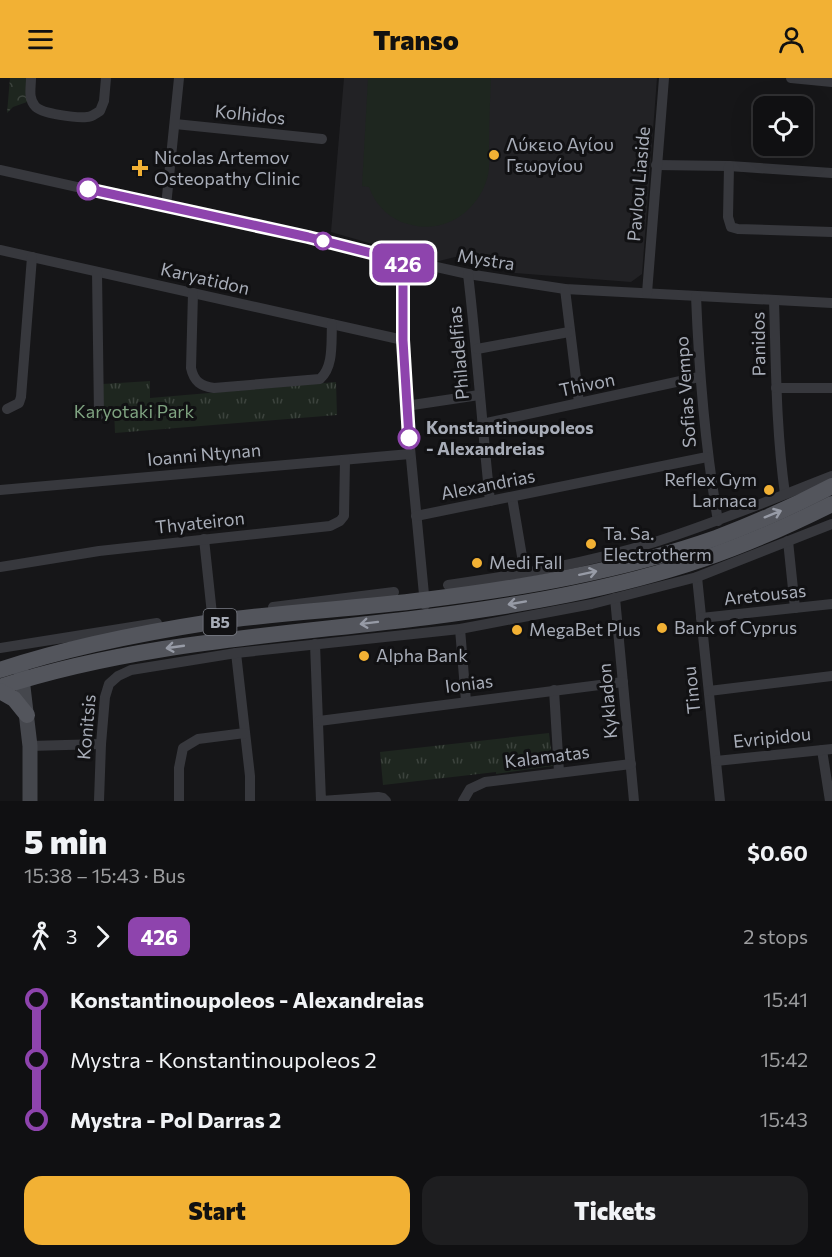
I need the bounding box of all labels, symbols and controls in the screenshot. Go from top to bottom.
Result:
icon: menu [24,23,57,56]
text: Transo [373,23,459,56]
icon: person [775,23,808,56]
map controls [753,96,813,156]
button: locate [753,96,813,156]
street label: Kolhidos [214,99,286,129]
street label: Pavlou Liaside [622,125,654,242]
place label: Λύκειο Αγίου Γεωργίου [506,133,614,176]
place label: Nicolas Artemov Osteopathy Clinic [154,146,300,189]
marker: Λύκειο Αγίου Γεωργίου [487,148,501,162]
marker: Nicolas Artemov Osteopathy Clinic [131,159,149,177]
unlabelled marker [77,178,99,200]
unlabelled marker [314,232,332,250]
line badge: 426 [368,244,438,282]
street label: Mystra [456,244,516,274]
text: 426 [384,251,422,276]
street label: Karyatidon [159,257,252,299]
street label: Philadelfias [443,305,473,401]
street label: Panidos [746,311,770,377]
street label: Sofias Vempo [670,336,700,449]
street label: Thivon [557,367,617,401]
park label: Karyotaki Park [74,400,195,422]
place label: Konstantinoupoleos - Alexandreias [426,416,594,459]
marker: Konstantinoupoleos - Alexandreias [398,427,420,449]
street label: Ioanni Ntynan [146,438,262,470]
street label: Alexandrias [439,464,537,504]
place label: Reflex Gym Larnaca [664,468,757,511]
marker: Reflex Gym Larnaca [762,483,776,497]
street label: Thyateiron [154,506,246,538]
one-way arrow [763,508,782,519]
place label: Ta. Sa. Electrotherm [603,522,712,565]
marker: Ta. Sa. Electrotherm [584,537,598,551]
place label: Medi Fall [489,551,563,573]
marker: Medi Fall [470,556,484,570]
one-way arrow [578,567,597,579]
street label: Aretousas [723,579,807,609]
one-way arrow [507,597,527,608]
road number: B5 [204,609,236,635]
place label: Bank of Cyprus [674,616,797,638]
one-way arrow [359,618,379,629]
place label: MegaBet Plus [529,618,641,640]
marker: Bank of Cyprus [655,621,669,635]
marker: MegaBet Plus [510,623,524,637]
one-way arrow [166,642,186,653]
place label: Alpha Bank [376,644,468,666]
marker: Alpha Bank [357,649,371,663]
street label: Kykladon [593,662,621,740]
street label: Tinou [678,665,704,715]
street label: Ionias [444,669,494,697]
street label: Konitsis [72,693,100,761]
street label: Evripidou [732,722,812,752]
street label: Kalamatas [503,740,591,772]
text: 5 min [24,820,107,861]
text: $0.60 [747,839,808,866]
text: 15:38 – 15:43 · Bus [24,863,185,887]
icon: walk [24,920,57,953]
icon: forward [86,920,119,953]
text: 3 [66,924,77,948]
text: 426 [140,924,178,949]
text: 2 stops [743,924,808,948]
text: Konstantinoupoleos - Alexandreias [70,986,424,1013]
text: 15:41 [763,987,808,1011]
text: Mystra - Konstantinoupoleos 2 [70,1046,377,1073]
text: 15:42 [760,1047,808,1071]
text: Mystra - Pol Darras 2 [70,1106,281,1133]
text: 15:43 [760,1107,808,1131]
button: Start [24,1176,410,1245]
button: Tickets [422,1176,808,1245]

